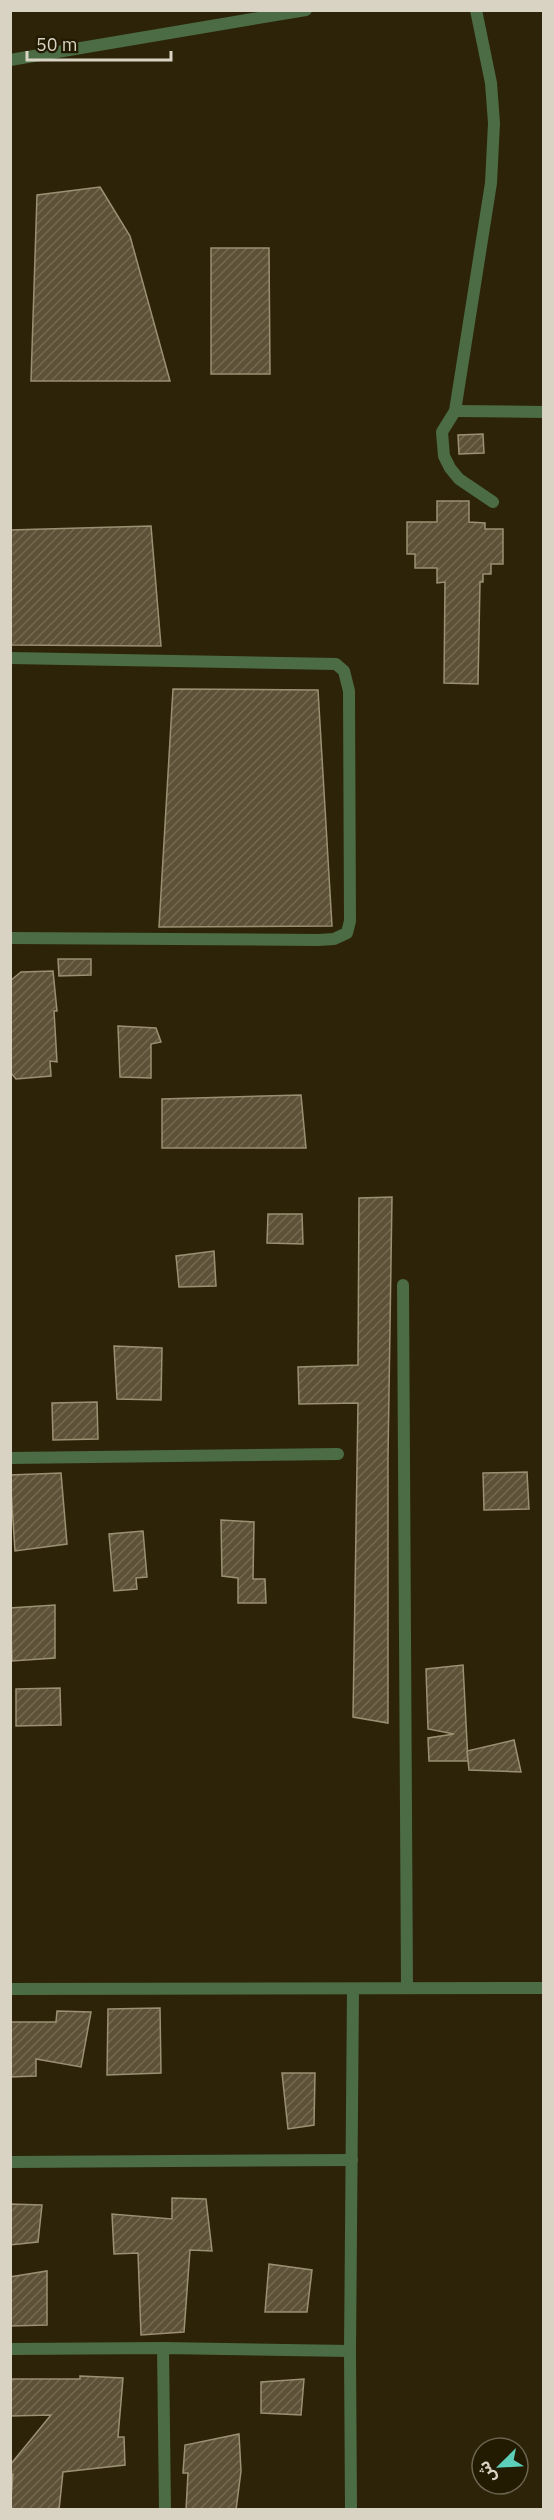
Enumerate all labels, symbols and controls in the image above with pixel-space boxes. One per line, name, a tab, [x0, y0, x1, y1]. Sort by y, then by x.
scale bar	[27, 24, 171, 62]
text: 50 m	[36, 33, 78, 56]
north arrow	[470, 2436, 530, 2496]
text: ش	[473, 2458, 500, 2486]

